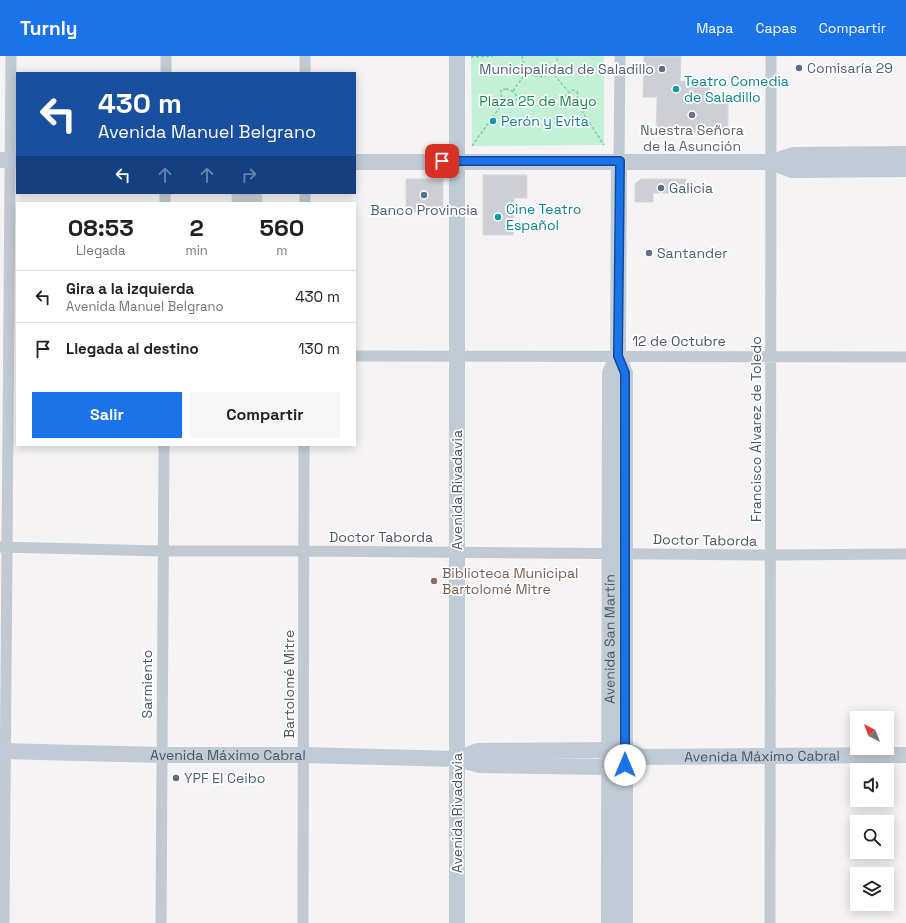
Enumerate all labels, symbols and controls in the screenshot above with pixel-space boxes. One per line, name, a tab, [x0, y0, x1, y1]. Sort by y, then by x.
text: Turnly	[20, 16, 78, 41]
text: Mapa	[696, 19, 733, 37]
text: Capas	[755, 19, 797, 37]
text: Compartir	[819, 19, 886, 37]
place label: Comisaría 29	[807, 59, 893, 77]
place label: Municipalidad de Saladillo	[479, 60, 654, 78]
marker: Comisaría 29	[794, 63, 804, 73]
marker: Municipalidad de Saladillo	[657, 64, 667, 74]
place label: Teatro Comedia de Saladillo	[684, 72, 789, 106]
marker: Teatro Comedia de Saladillo	[671, 84, 681, 94]
text: 430 m	[98, 85, 182, 121]
icon: left	[32, 88, 84, 140]
park label: Plaza 25 de Mayo	[479, 92, 597, 110]
marker: Nuestra Señora de la Asunción	[687, 110, 697, 120]
place label: Perón y Evita	[501, 112, 589, 130]
marker: Perón y Evita	[488, 116, 498, 126]
text: Avenida Manuel Belgrano	[98, 120, 316, 143]
place label: Nuestra Señora de la Asunción	[640, 121, 744, 155]
pin	[425, 144, 459, 178]
icon: arrive	[431, 150, 453, 172]
icon: left	[112, 164, 134, 186]
icon: ahead	[154, 164, 176, 186]
icon: ahead	[196, 164, 218, 186]
icon: right	[238, 164, 260, 186]
place label: Galicia	[669, 179, 713, 197]
marker: Galicia	[656, 183, 666, 193]
marker: Banco Provincia	[419, 190, 429, 200]
place label: Cine Teatro Español	[506, 200, 581, 234]
place label: Banco Provincia	[370, 201, 478, 219]
text: 08:53	[68, 212, 134, 243]
text: 2	[190, 212, 204, 243]
text: 560	[260, 212, 304, 243]
marker: Cine Teatro Español	[493, 212, 503, 222]
text: Llegada	[76, 242, 125, 259]
text: min	[185, 242, 208, 259]
text: m	[276, 242, 288, 259]
place label: Santander	[657, 244, 728, 262]
marker: Santander	[644, 248, 654, 258]
text: Gira a la izquierda	[66, 279, 194, 298]
icon: left	[32, 286, 54, 308]
text: 430 m	[295, 287, 340, 306]
text: Avenida Manuel Belgrano	[66, 298, 223, 315]
street label: 12 de Octubre	[632, 332, 726, 350]
street label: Francisco Álvarez de Toledo	[747, 336, 765, 522]
icon: arrive	[32, 338, 54, 360]
text: Llegada al destino	[66, 339, 199, 358]
text: 130 m	[298, 339, 340, 358]
button: Salir	[32, 392, 182, 438]
button: Compartir	[190, 392, 340, 438]
street label: Avenida Rivadavia	[448, 430, 466, 550]
street label: Doctor Taborda	[329, 528, 433, 546]
street label: Doctor Taborda	[653, 530, 757, 550]
place label: Biblioteca Municipal Bartolomé Mitre	[442, 564, 578, 598]
street label: Avenida San Martín	[600, 574, 619, 704]
marker: Biblioteca Municipal Bartolomé Mitre	[429, 576, 439, 586]
street label: Bartolomé Mitre	[280, 630, 298, 738]
street label: Sarmiento	[138, 650, 156, 718]
north arrow	[850, 711, 894, 755]
map controls	[850, 711, 894, 911]
position arrow	[604, 744, 646, 786]
street label: Avenida Máximo Cabral	[150, 746, 306, 764]
street label: Avenida Máximo Cabral	[684, 747, 840, 766]
street label: Avenida Rivadavia	[448, 753, 466, 873]
button: sound	[850, 763, 894, 807]
place label: YPF El Ceibo	[184, 769, 265, 787]
marker: YPF El Ceibo	[171, 773, 181, 783]
button: search	[850, 815, 894, 859]
button: layers	[850, 867, 894, 911]

